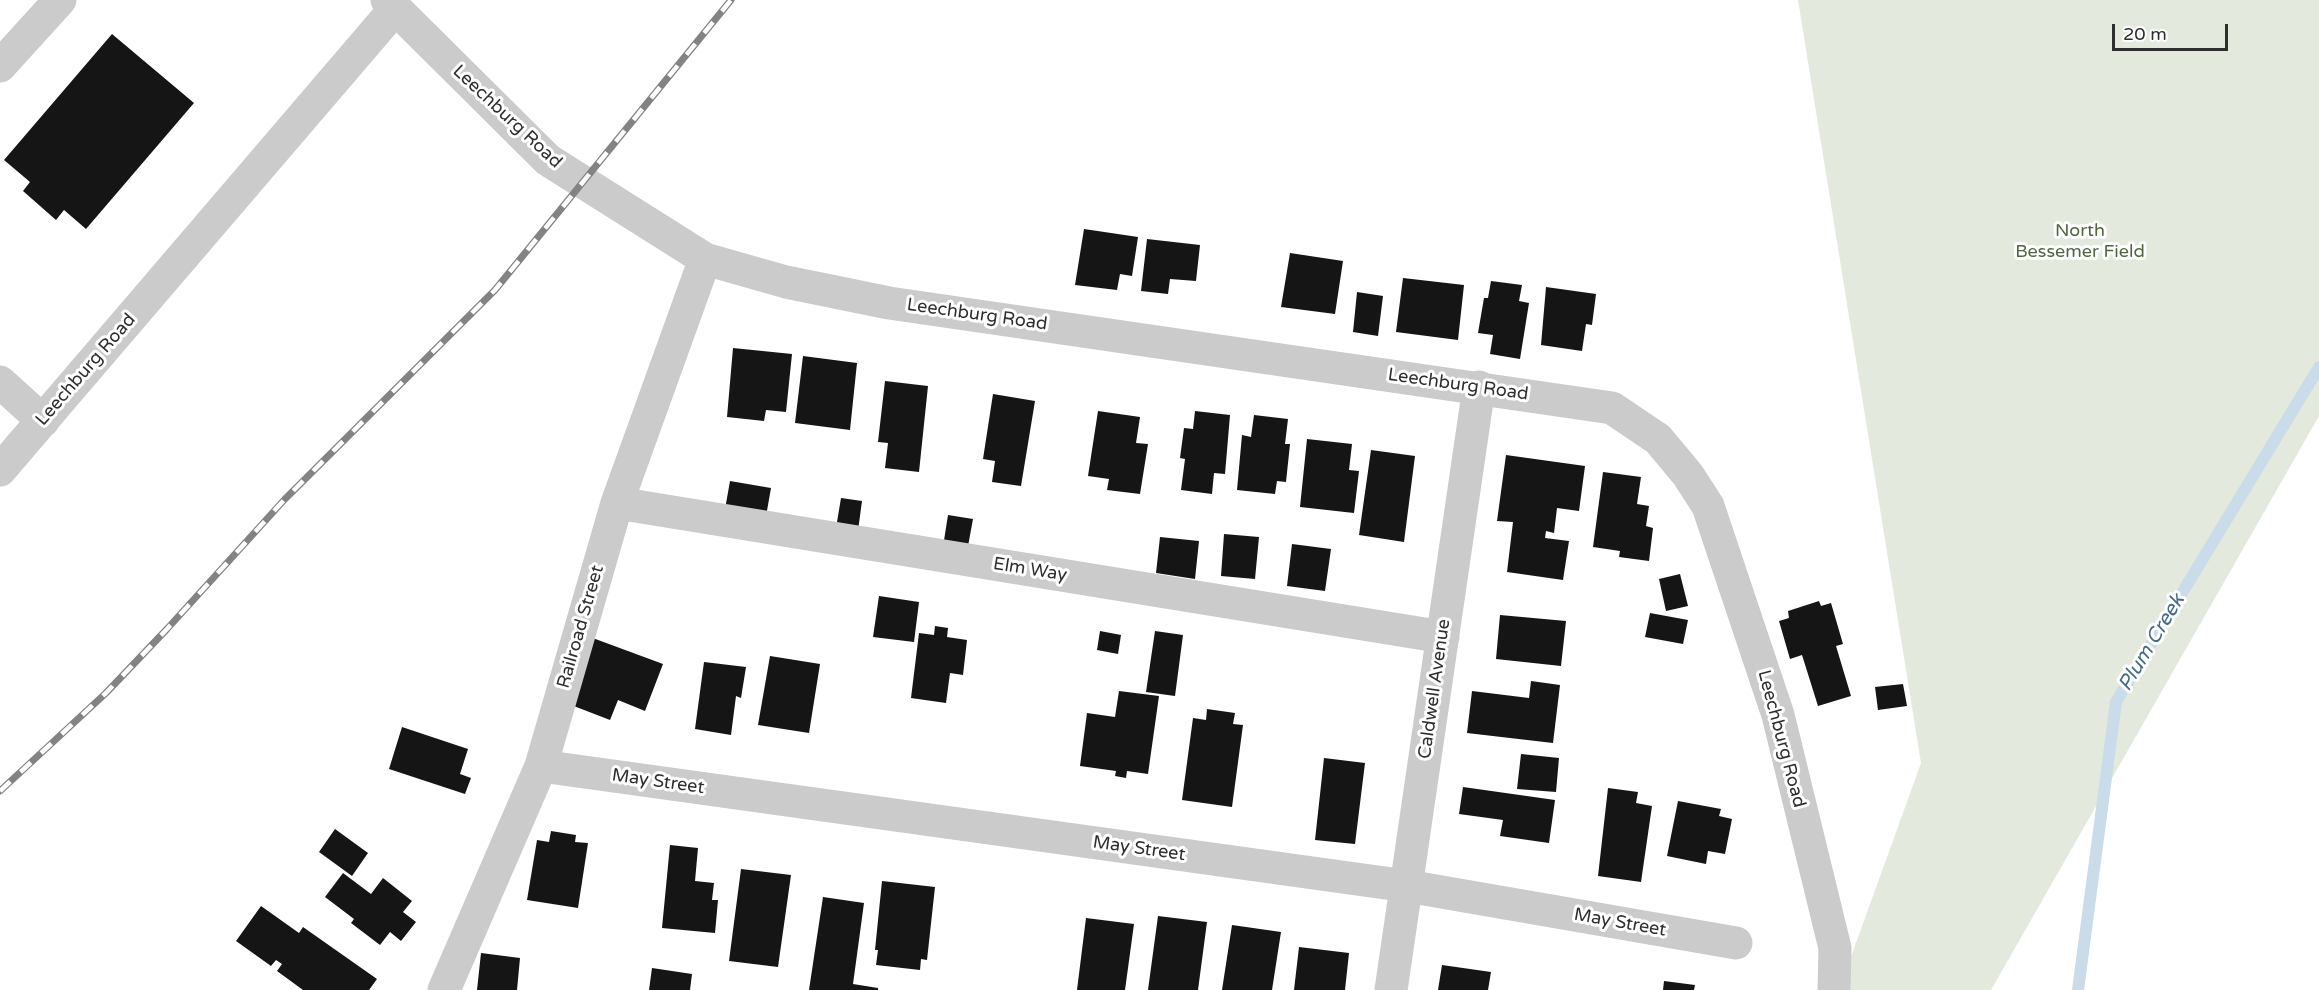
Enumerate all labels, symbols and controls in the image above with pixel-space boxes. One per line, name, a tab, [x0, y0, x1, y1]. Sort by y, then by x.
scale bar	[2115, 12, 2230, 50]
text: 20 m	[2123, 23, 2167, 45]
street label: Leechburg Road	[448, 61, 566, 173]
park label: North Bessemer Field	[2015, 220, 2145, 262]
street label: Leechburg Road	[905, 294, 1049, 336]
street label: Leechburg Road	[31, 310, 141, 430]
street label: Leechburg Road	[1386, 364, 1530, 406]
street label: Elm Way	[992, 554, 1068, 586]
street label: Railroad Street	[553, 563, 609, 691]
water label: Plum Creek	[2114, 590, 2190, 696]
street label: Caldwell Avenue	[1415, 618, 1455, 760]
street label: Leechburg Road	[1752, 668, 1810, 810]
street label: May Street	[610, 765, 706, 799]
street label: May Street	[1091, 832, 1187, 866]
street label: May Street	[1572, 904, 1668, 942]

